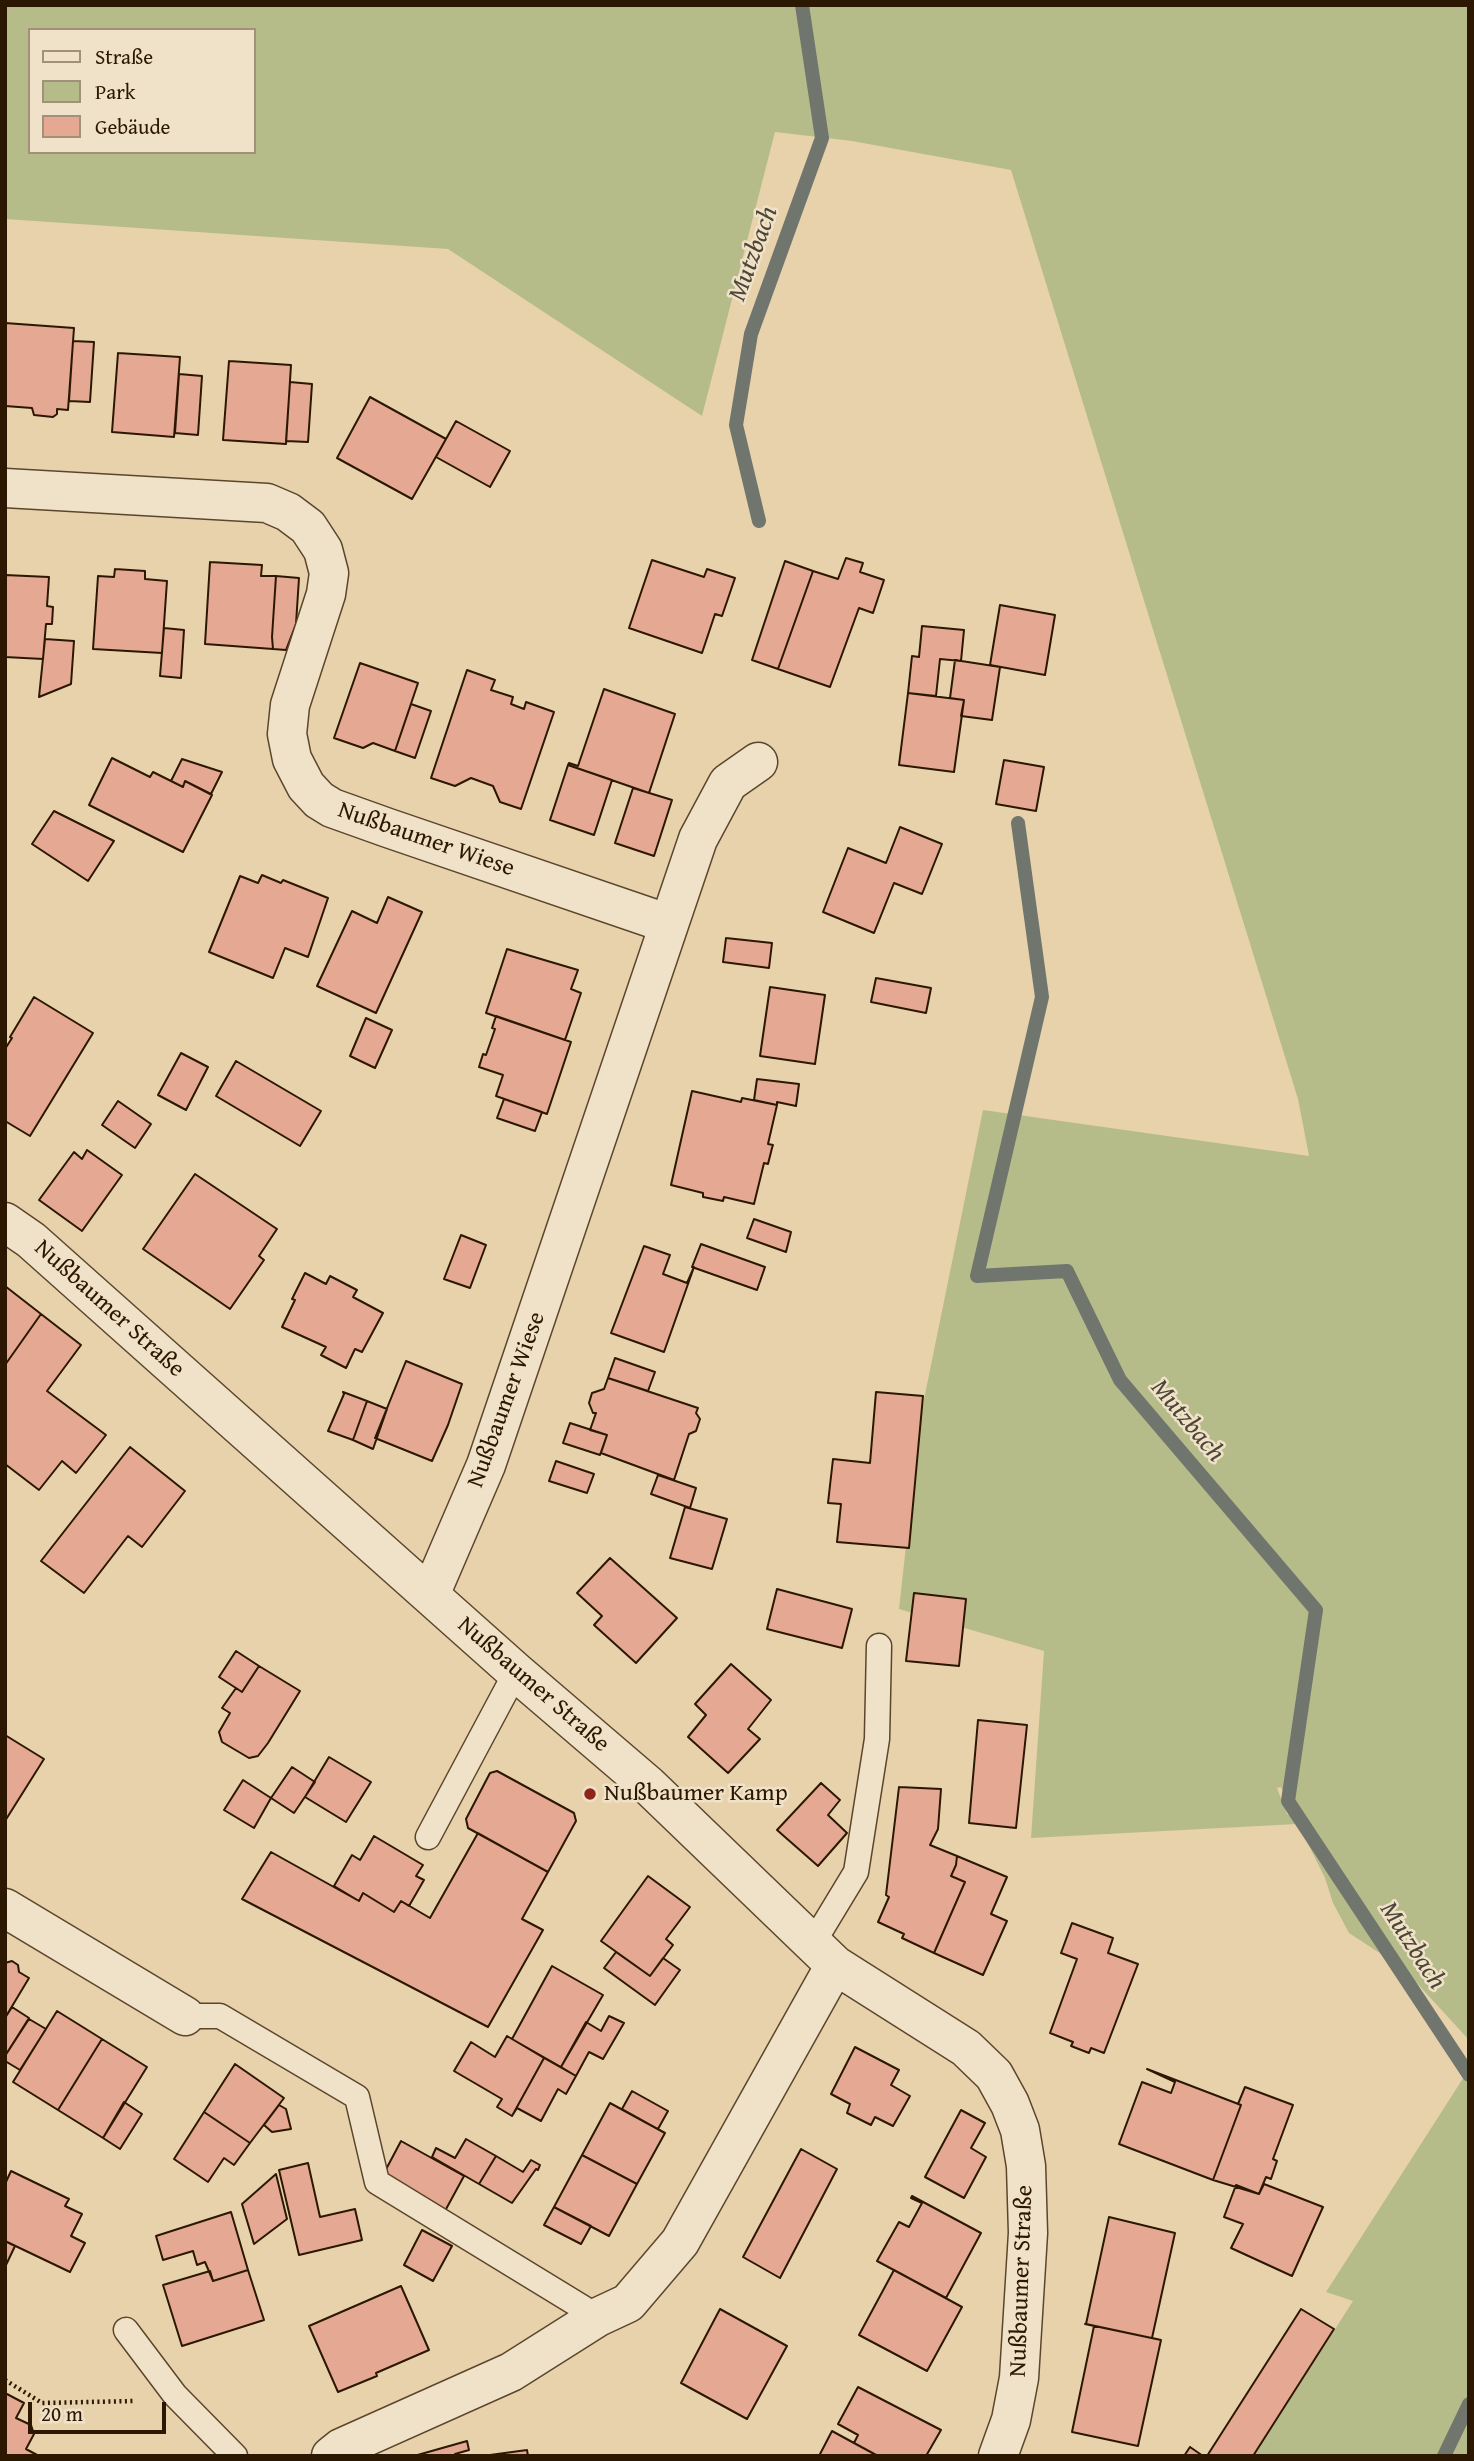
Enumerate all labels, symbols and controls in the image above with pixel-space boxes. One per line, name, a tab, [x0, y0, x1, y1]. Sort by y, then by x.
legend	[28, 28, 256, 154]
text: Straße	[95, 41, 153, 72]
text: Park	[95, 76, 136, 107]
text: Gebäude	[95, 111, 170, 142]
water label: Mutzbach	[722, 202, 786, 306]
street label: Nußbaumer Wiese	[334, 796, 518, 884]
street label: Nußbaumer Straße	[28, 1234, 190, 1384]
street label: Nußbaumer Wiese	[462, 1308, 552, 1492]
water label: Mutzbach	[1143, 1373, 1231, 1469]
street label: Nußbaumer Straße	[451, 1611, 615, 1759]
place label: Nußbaumer Kamp	[604, 1780, 788, 1808]
marker: Nußbaumer Kamp	[582, 1786, 598, 1802]
water label: Mutzbach	[1372, 1896, 1452, 1996]
street label: Nußbaumer Straße	[1004, 2185, 1040, 2377]
scale bar	[32, 2388, 170, 2432]
text: 20 m	[41, 2398, 83, 2429]

